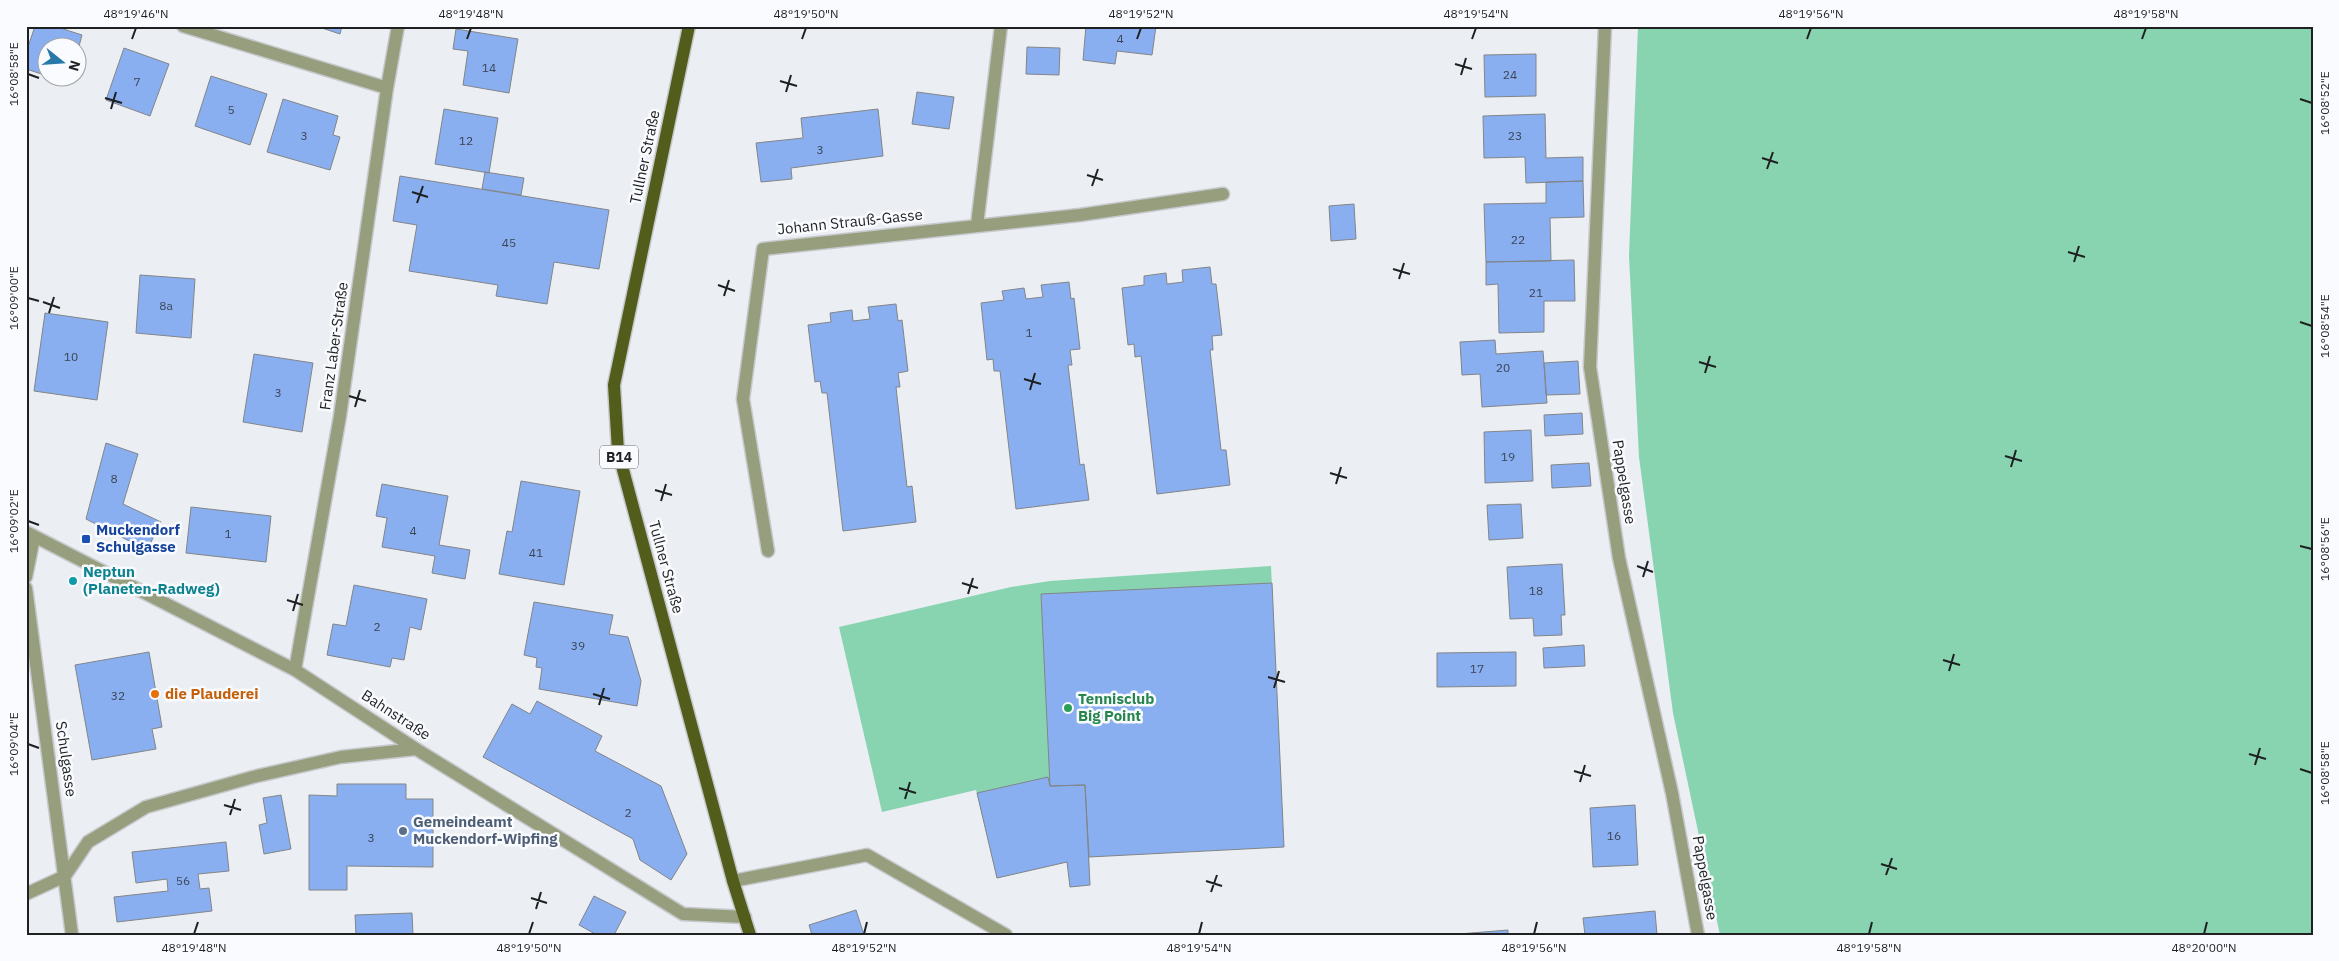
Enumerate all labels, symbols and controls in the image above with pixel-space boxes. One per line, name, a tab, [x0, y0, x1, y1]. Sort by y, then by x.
text: 48°19'46"N	[103, 6, 169, 21]
text: 48°19'48"N	[438, 6, 504, 21]
text: 48°19'50"N	[773, 6, 839, 21]
text: 48°19'52"N	[1108, 6, 1174, 21]
text: 48°19'54"N	[1443, 6, 1509, 21]
text: 48°19'56"N	[1778, 6, 1844, 21]
text: 48°19'58"N	[2113, 6, 2179, 21]
house number: 4	[1116, 31, 1124, 46]
north arrow	[38, 38, 88, 88]
text: 16°08'58"E	[6, 42, 21, 106]
text: N	[64, 58, 85, 73]
house number: 14	[482, 60, 496, 75]
house number: 24	[1503, 67, 1517, 82]
text: 16°08'52"E	[2317, 71, 2332, 135]
house number: 7	[133, 74, 141, 89]
house number: 5	[227, 102, 235, 117]
street label: Tullner Straße	[625, 108, 664, 206]
house number: 3	[300, 128, 308, 143]
house number: 23	[1508, 128, 1522, 143]
house number: 12	[459, 133, 473, 148]
house number: 3	[816, 142, 824, 157]
street label: Johann Strauß-Gasse	[776, 204, 924, 239]
house number: 22	[1511, 232, 1525, 247]
house number: 45	[502, 235, 516, 250]
text: 16°09'00"E	[6, 266, 21, 330]
street label: Franz Laber-Straße	[315, 281, 352, 411]
house number: 21	[1529, 285, 1543, 300]
text: 16°08'54"E	[2317, 294, 2332, 358]
house number: 8a	[159, 298, 173, 313]
house number: 1	[1025, 325, 1033, 340]
house number: 10	[64, 349, 78, 364]
house number: 20	[1496, 360, 1510, 375]
house number: 3	[274, 385, 282, 400]
street label: Pappelgasse	[1608, 438, 1641, 526]
road number: B14	[600, 446, 638, 468]
house number: 19	[1501, 449, 1515, 464]
house number: 8	[110, 471, 118, 486]
text: 16°09'02"E	[6, 489, 21, 553]
text: 16°08'56"E	[2317, 517, 2332, 581]
street label: Tullner Straße	[645, 518, 688, 615]
place label: Muckendorf Schulgasse	[96, 520, 180, 556]
house number: 4	[409, 523, 417, 538]
house number: 1	[224, 526, 232, 541]
marker: Muckendorf Schulgasse	[80, 533, 92, 545]
house number: 41	[529, 545, 543, 560]
place label: Neptun (Planeten-Radweg)	[83, 562, 220, 598]
marker: Neptun (Planeten-Radweg)	[67, 575, 79, 587]
house number: 18	[1529, 583, 1543, 598]
house number: 2	[373, 619, 381, 634]
house number: 39	[571, 638, 585, 653]
house number: 17	[1470, 661, 1484, 676]
place label: die Plauderei	[165, 684, 259, 703]
street label: Bahnstraße	[358, 685, 434, 744]
house number: 32	[111, 688, 125, 703]
marker: die Plauderei	[149, 688, 161, 700]
place label: Tennisclub Big Point	[1078, 689, 1154, 725]
marker: Tennisclub Big Point	[1062, 702, 1074, 714]
text: 16°09'04"E	[6, 712, 21, 776]
street label: Schulgasse	[52, 720, 81, 798]
text: 16°08'58"E	[2317, 741, 2332, 805]
house number: 2	[624, 805, 632, 820]
place label: Gemeindeamt Muckendorf-Wipfing	[413, 812, 558, 848]
marker: Gemeindeamt Muckendorf-Wipfing	[397, 825, 409, 837]
house number: 16	[1607, 828, 1621, 843]
house number: 3	[367, 830, 375, 845]
street label: Pappelgasse	[1689, 834, 1722, 922]
house number: 56	[176, 873, 190, 888]
text: 48°19'48"N	[161, 940, 227, 955]
text: 48°19'50"N	[496, 940, 562, 955]
text: 48°19'52"N	[831, 940, 897, 955]
text: 48°19'54"N	[1166, 940, 1232, 955]
text: 48°19'56"N	[1501, 940, 1567, 955]
text: 48°19'58"N	[1836, 940, 1902, 955]
text: 48°20'00"N	[2171, 940, 2237, 955]

